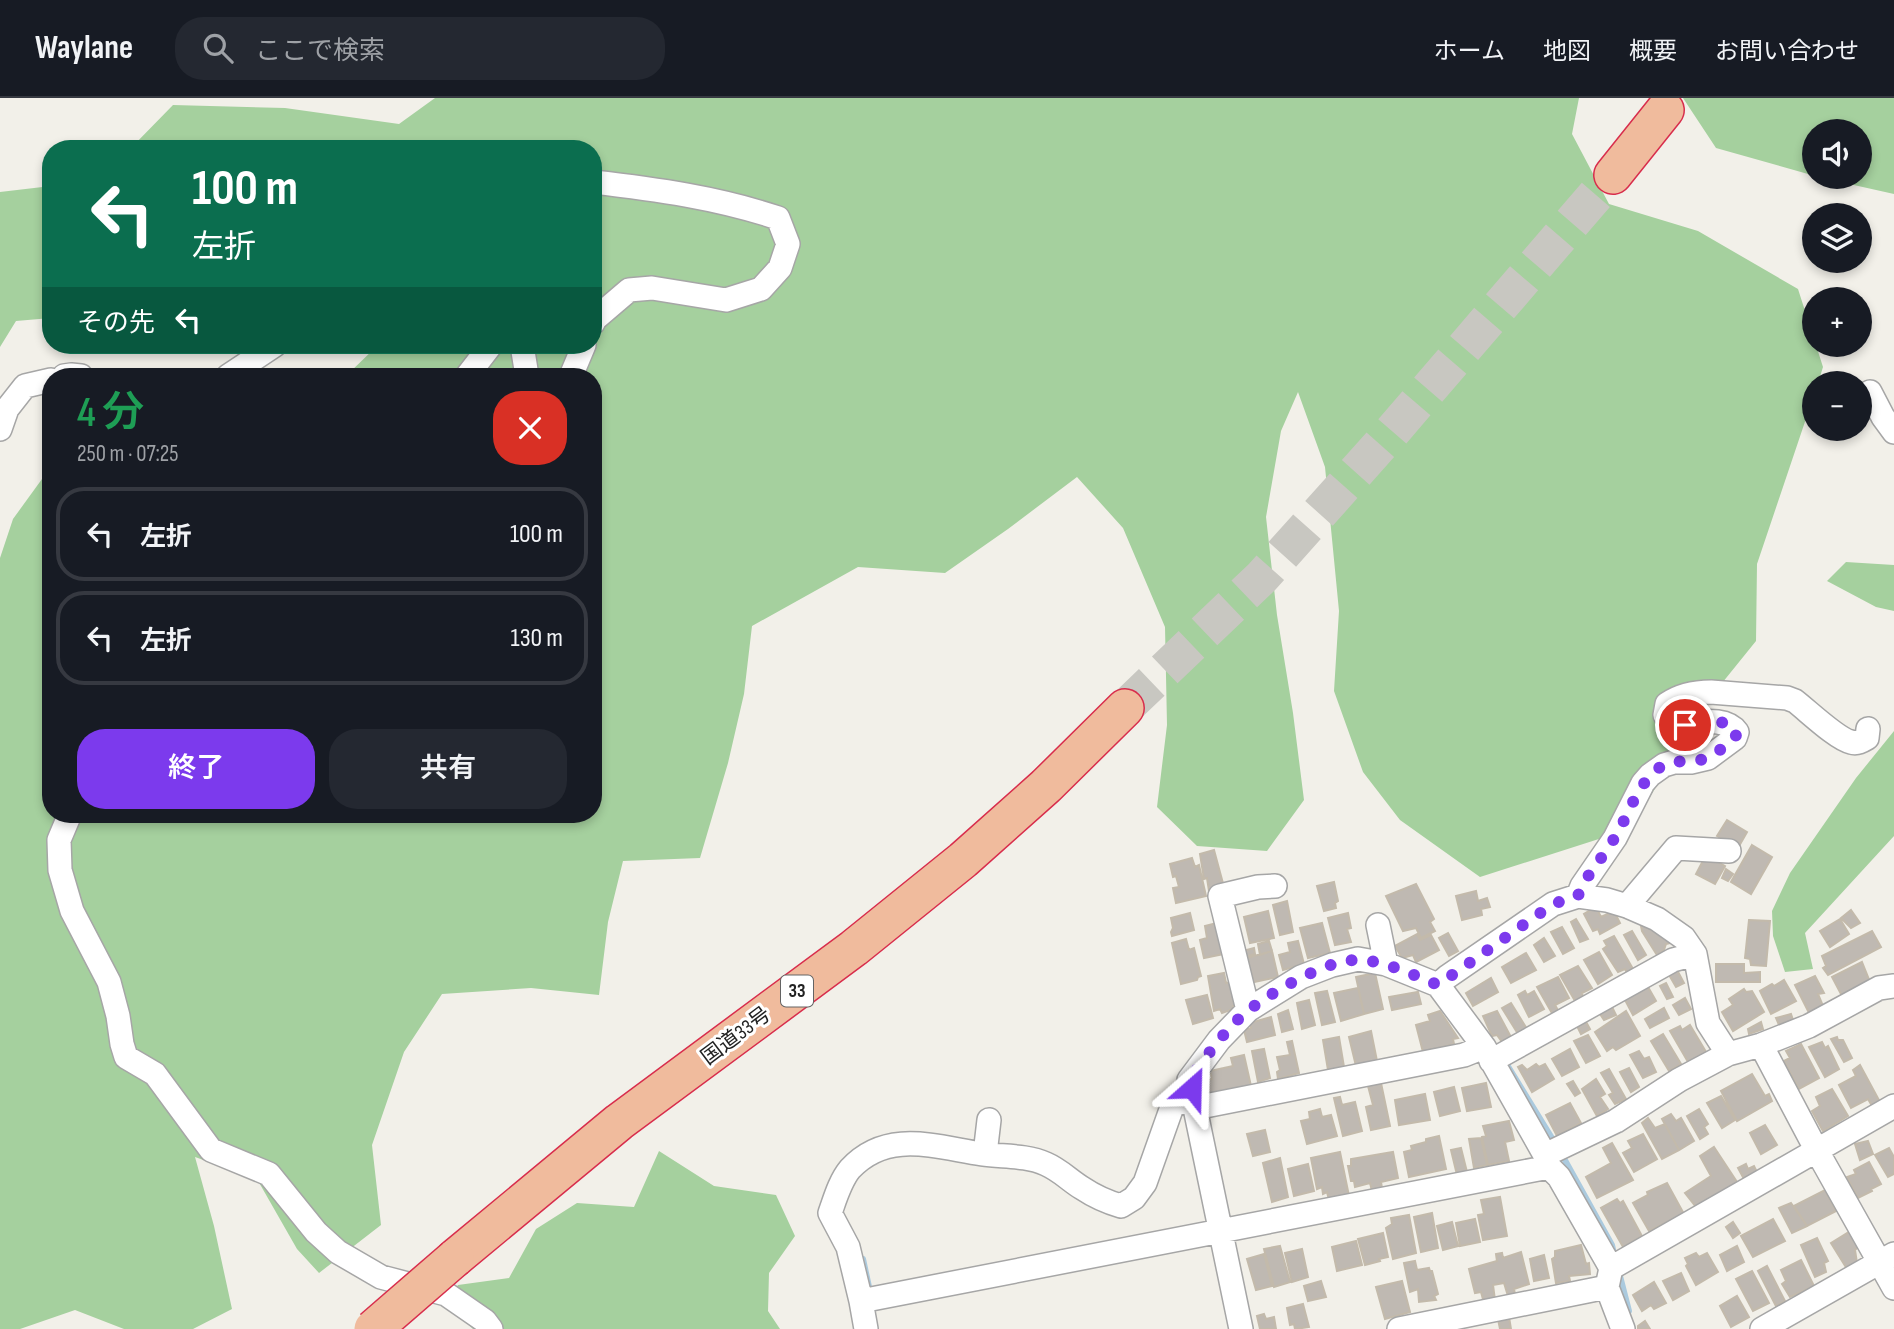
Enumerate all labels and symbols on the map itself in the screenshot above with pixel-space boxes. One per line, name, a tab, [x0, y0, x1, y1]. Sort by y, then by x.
pin	[1655, 695, 1715, 755]
road number: 33	[781, 976, 813, 1006]
street label: 国道33号	[696, 1002, 776, 1070]
position arrow	[1155, 1051, 1229, 1125]

